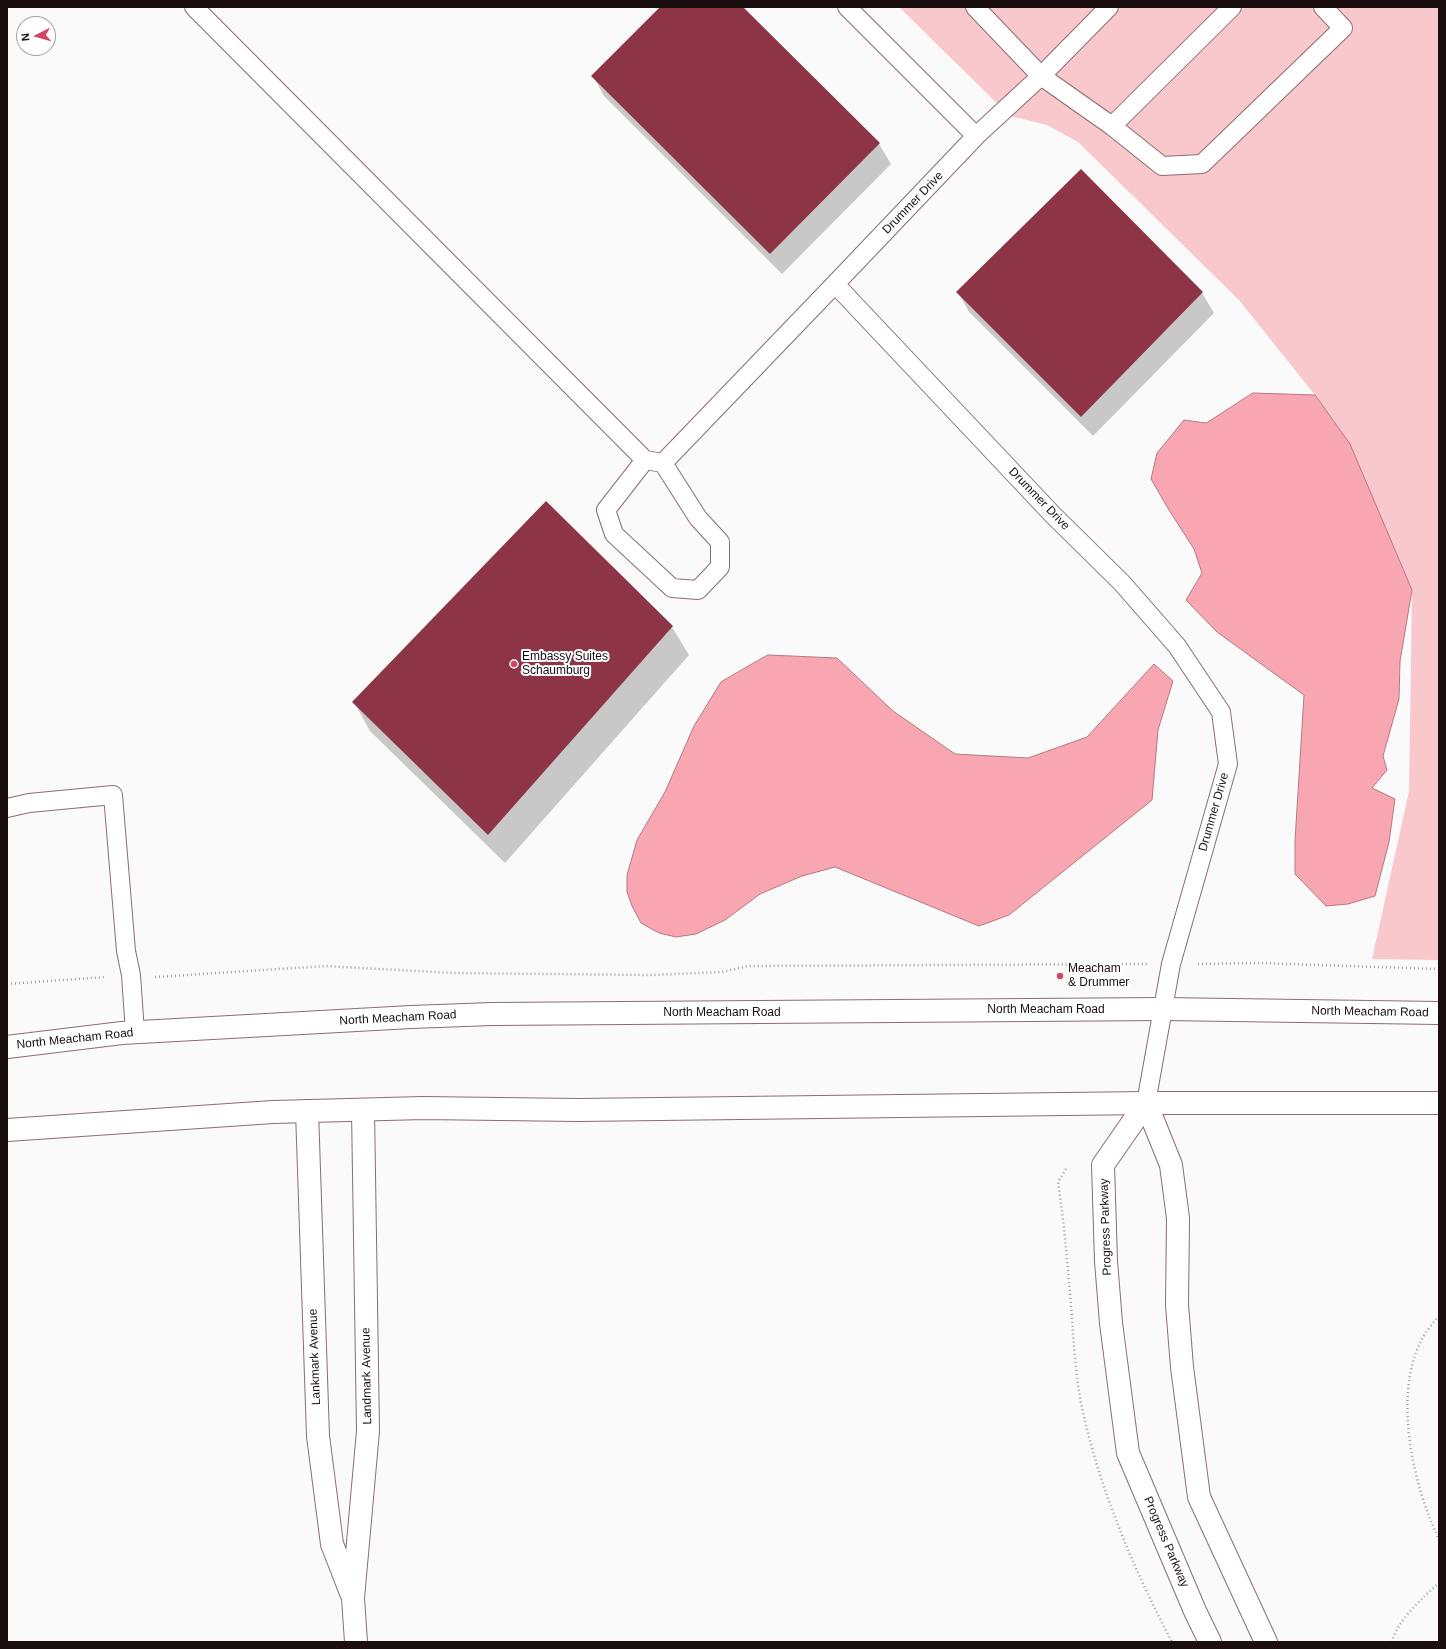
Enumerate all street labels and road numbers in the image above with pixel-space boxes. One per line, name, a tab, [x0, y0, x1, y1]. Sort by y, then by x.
street label: Drummer Drive	[880, 169, 946, 237]
street label: Drummer Drive	[1006, 465, 1072, 533]
street label: Drummer Drive	[1196, 771, 1232, 853]
street label: North Meacham Road	[987, 1003, 1105, 1017]
street label: North Meacham Road	[1311, 1004, 1429, 1020]
street label: North Meacham Road	[663, 1006, 781, 1020]
street label: North Meacham Road	[339, 1008, 457, 1028]
street label: North Meacham Road	[16, 1026, 134, 1052]
street label: Progress Parkway	[1097, 1178, 1115, 1276]
street label: Lankmark Avenue	[306, 1309, 324, 1405]
street label: Landmark Avenue	[359, 1327, 375, 1425]
street label: Progress Parkway	[1140, 1494, 1192, 1590]

